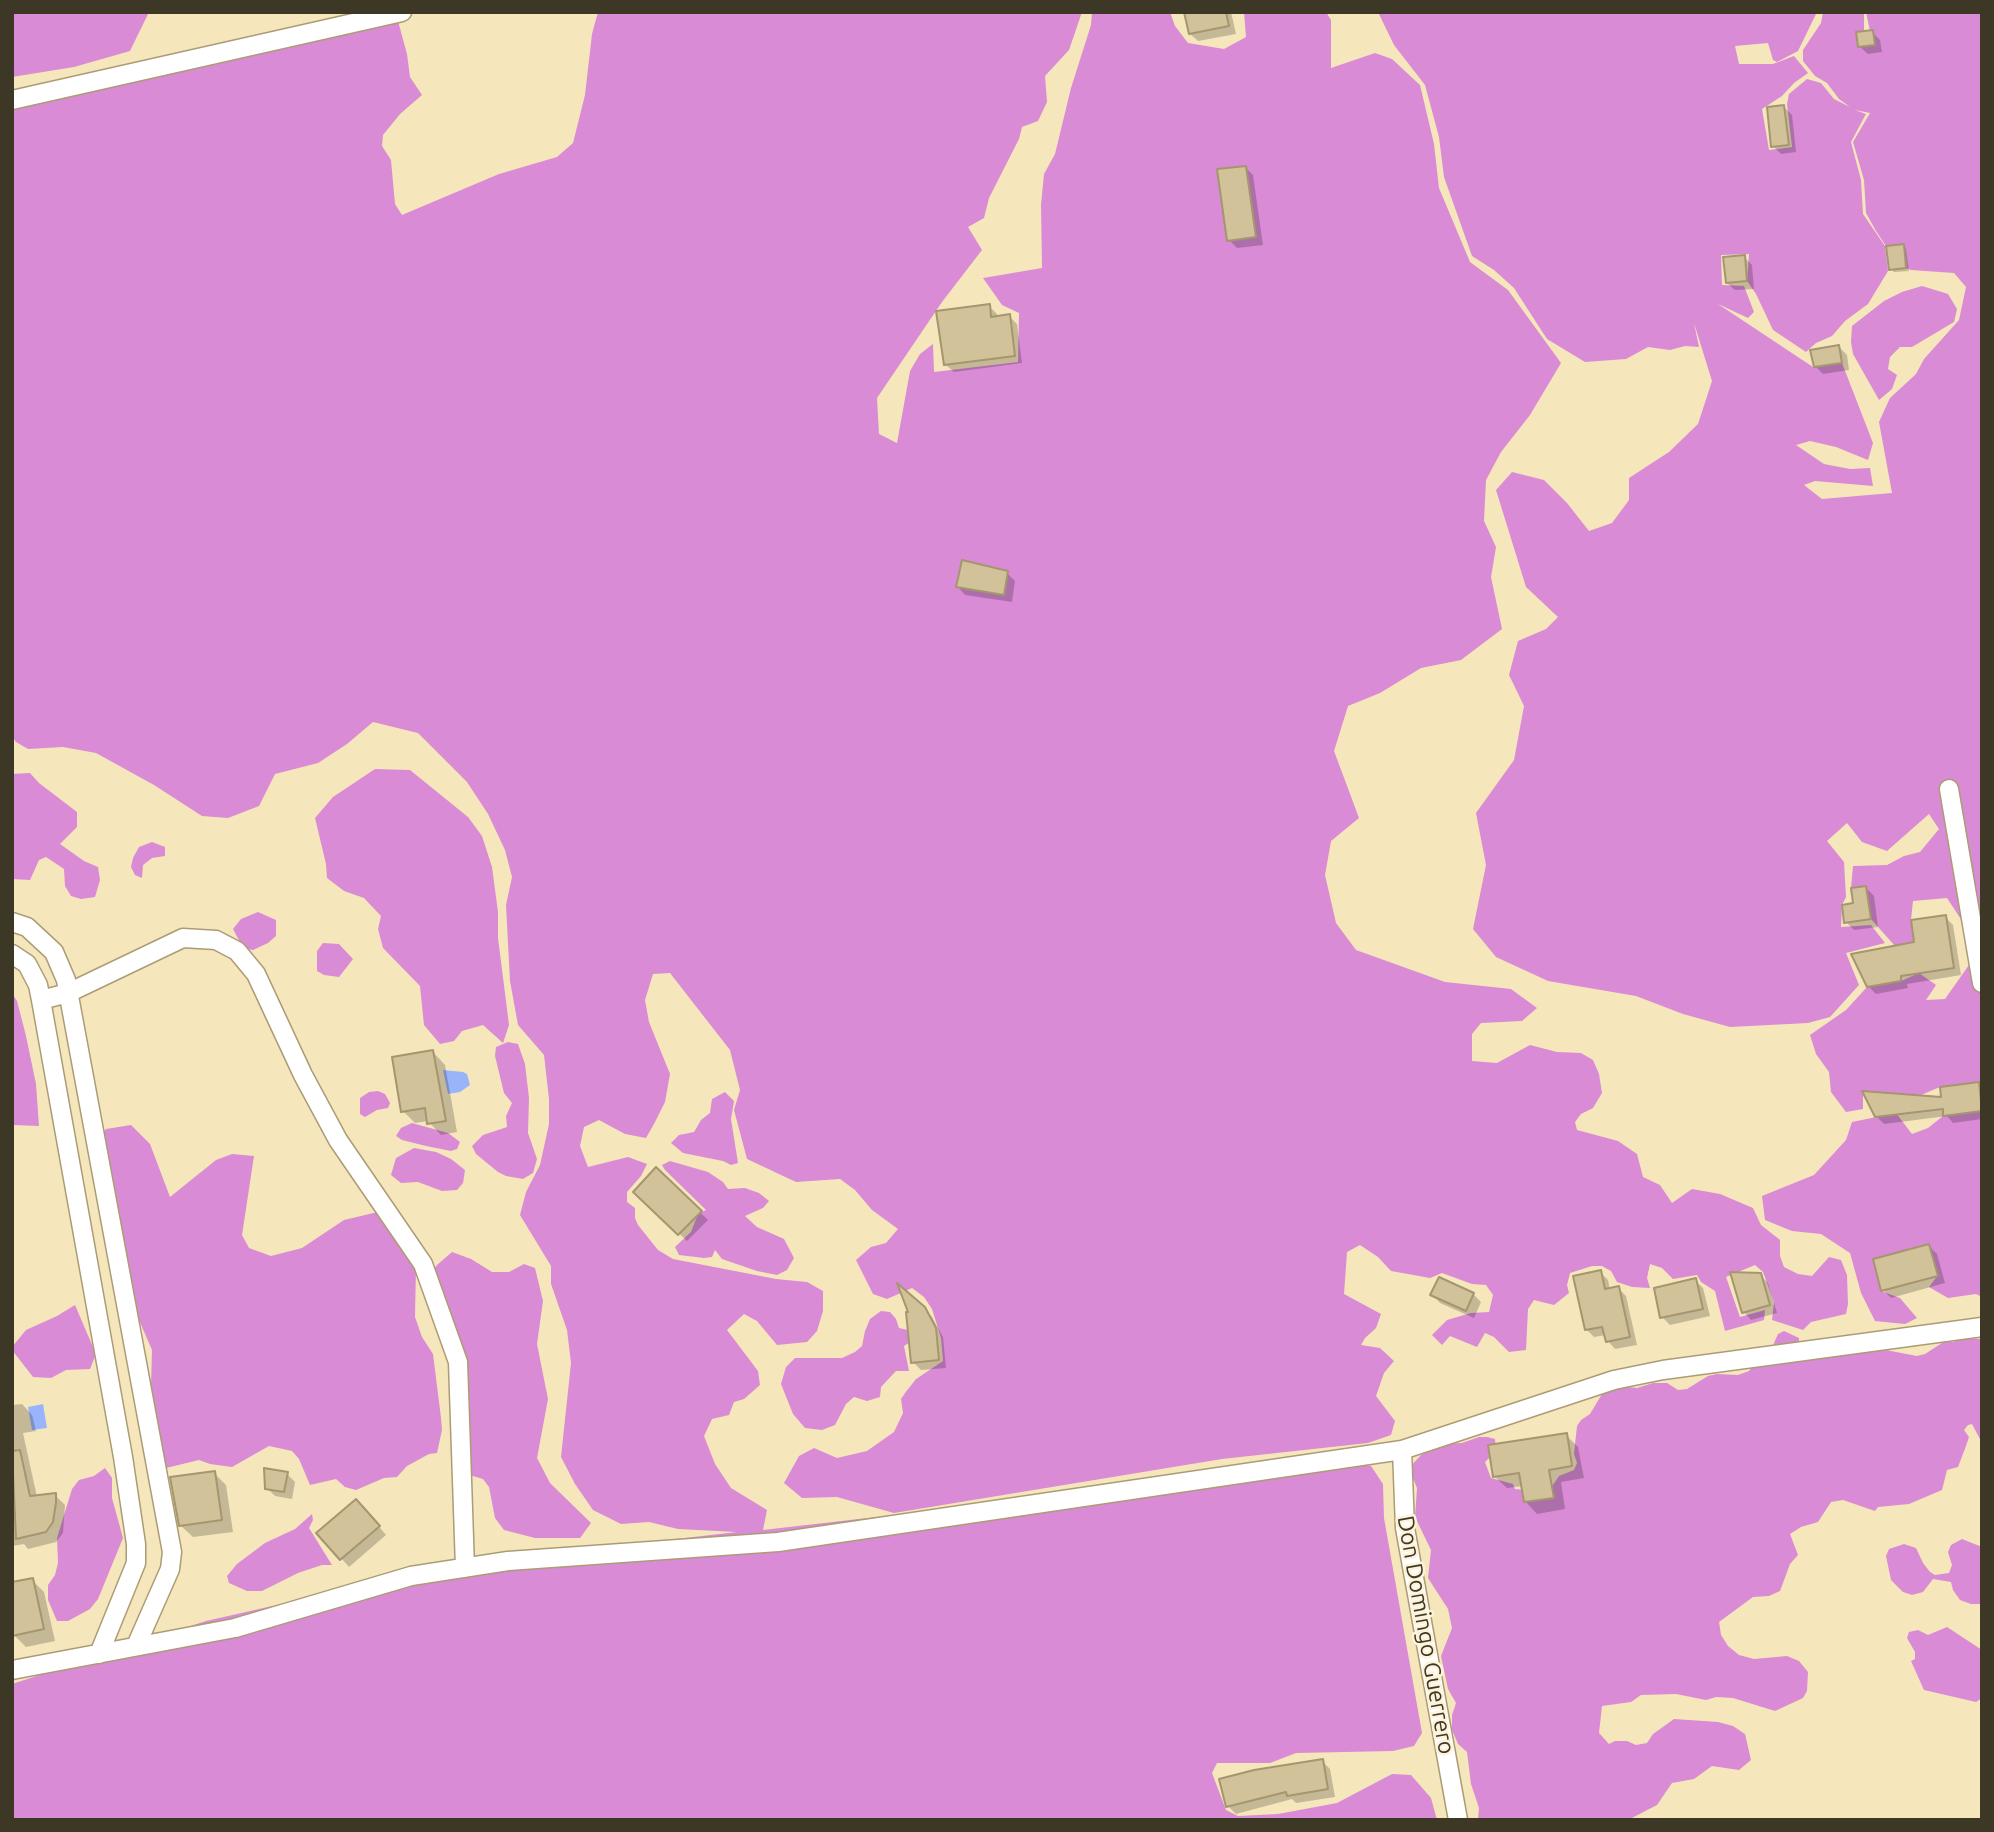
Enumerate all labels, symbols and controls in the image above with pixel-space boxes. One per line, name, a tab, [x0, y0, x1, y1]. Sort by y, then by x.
street label: Don Domingo Guerrero	[1391, 1514, 1461, 1756]

